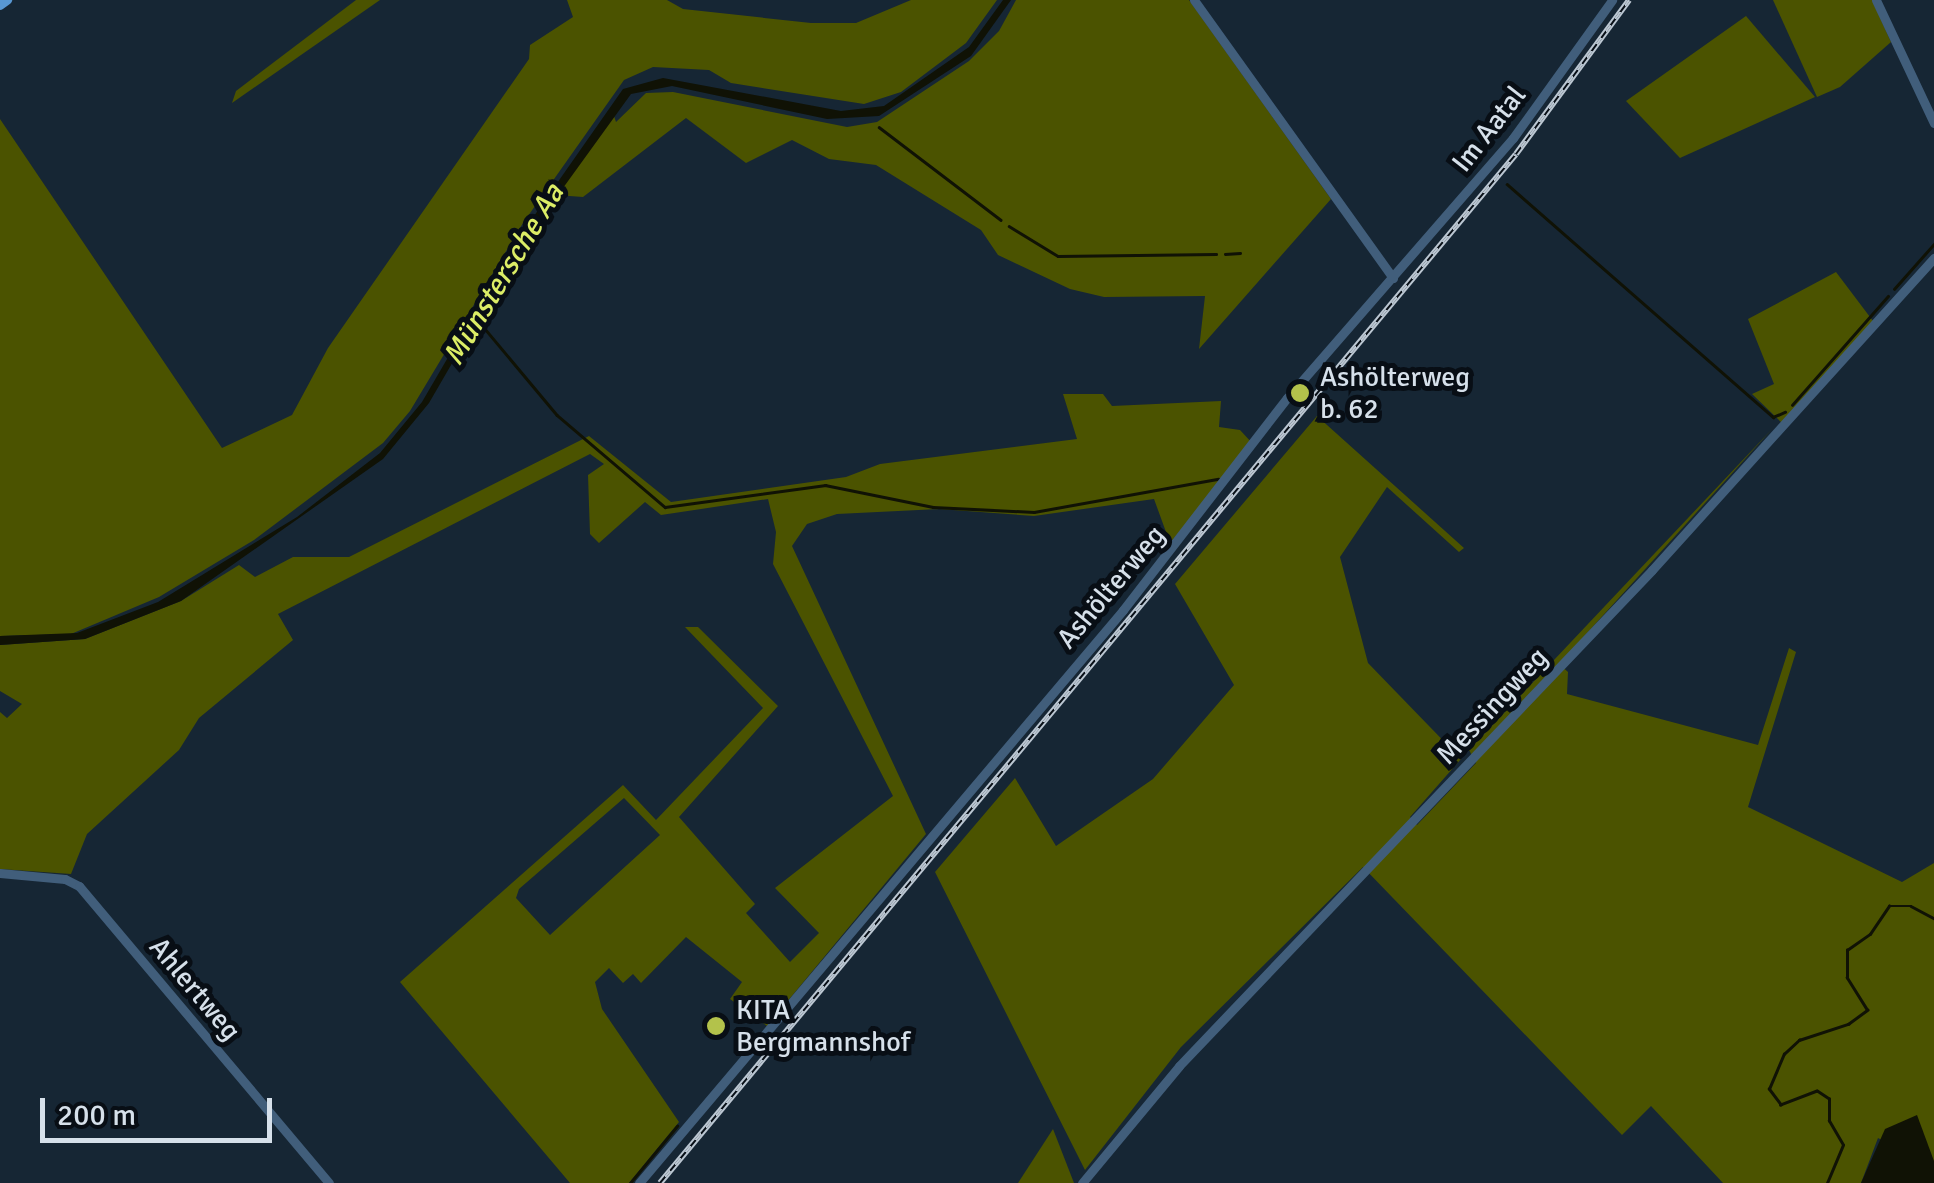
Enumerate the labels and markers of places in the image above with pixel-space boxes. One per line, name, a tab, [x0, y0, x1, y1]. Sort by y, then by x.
place label: Ashölterweg b. 62	[1320, 360, 1470, 426]
marker: Ashölterweg b. 62	[1289, 382, 1311, 404]
place label: KITA Bergmannshof	[736, 993, 910, 1059]
marker: KITA Bergmannshof	[705, 1015, 727, 1037]

